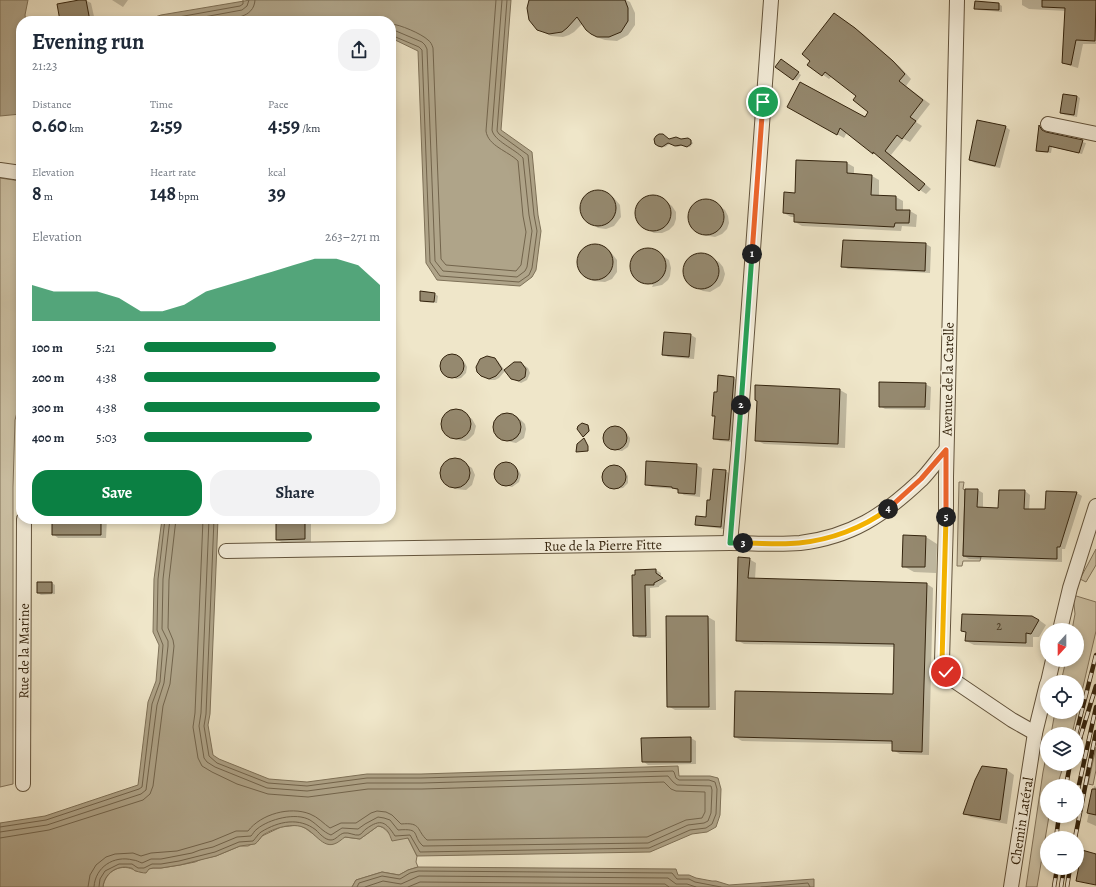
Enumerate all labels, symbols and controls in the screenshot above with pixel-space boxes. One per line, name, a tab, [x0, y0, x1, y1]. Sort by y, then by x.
text: Evening run	[32, 27, 144, 57]
button: share	[338, 29, 380, 71]
text: 21:23	[32, 57, 57, 74]
pin	[746, 85, 780, 119]
icon: arrive	[752, 91, 774, 113]
text: Distance	[32, 97, 71, 112]
text: Time	[150, 97, 173, 112]
text: Pace	[268, 97, 288, 112]
text: 0.60	[32, 112, 67, 139]
text: 2:59	[150, 112, 182, 139]
text: 4:59	[268, 112, 300, 139]
text: km	[67, 121, 84, 136]
text: /km	[300, 121, 320, 136]
text: Elevation	[32, 165, 74, 180]
text: Heart rate	[150, 165, 196, 180]
text: kcal	[268, 165, 286, 180]
text: 8	[32, 180, 42, 207]
text: 148	[150, 180, 176, 207]
text: 39	[268, 180, 286, 207]
text: m	[42, 189, 53, 204]
text: bpm	[176, 189, 199, 204]
text: Elevation	[32, 228, 82, 245]
text: 263–271 m	[325, 228, 380, 245]
pin: 1	[742, 244, 762, 264]
text: 1	[750, 246, 754, 261]
street label: Avenue de la Carelle	[937, 322, 958, 437]
text: 100 m	[32, 339, 63, 356]
text: 5:21	[96, 339, 115, 356]
text: 200 m	[32, 369, 65, 386]
text: 4:38	[96, 369, 117, 386]
pin: 2	[731, 395, 751, 415]
text: 2	[738, 397, 744, 412]
text: 300 m	[32, 399, 64, 416]
text: 4:38	[96, 399, 117, 416]
text: 400 m	[32, 429, 64, 446]
text: 5:03	[96, 429, 117, 446]
button: Save	[32, 470, 202, 516]
button: Share	[210, 470, 380, 516]
pin: 4	[878, 499, 898, 519]
text: 4	[885, 501, 891, 516]
pin: 5	[936, 507, 956, 527]
text: 5	[944, 509, 948, 524]
pin: 3	[733, 533, 753, 553]
street label: Rue de la Pierre Fitte	[544, 535, 662, 555]
text: 3	[741, 535, 745, 550]
street label: Rue de la Marine	[14, 603, 33, 699]
house number: 2	[996, 618, 1002, 634]
north arrow	[1040, 623, 1084, 667]
map controls	[1040, 623, 1084, 875]
pin	[929, 655, 963, 689]
icon: check	[935, 661, 957, 683]
button: locate	[1040, 675, 1084, 719]
button: layers	[1040, 727, 1084, 771]
street label: Chemin Latéral	[1005, 775, 1038, 866]
button: +	[1040, 779, 1084, 823]
button: −	[1040, 831, 1084, 875]

